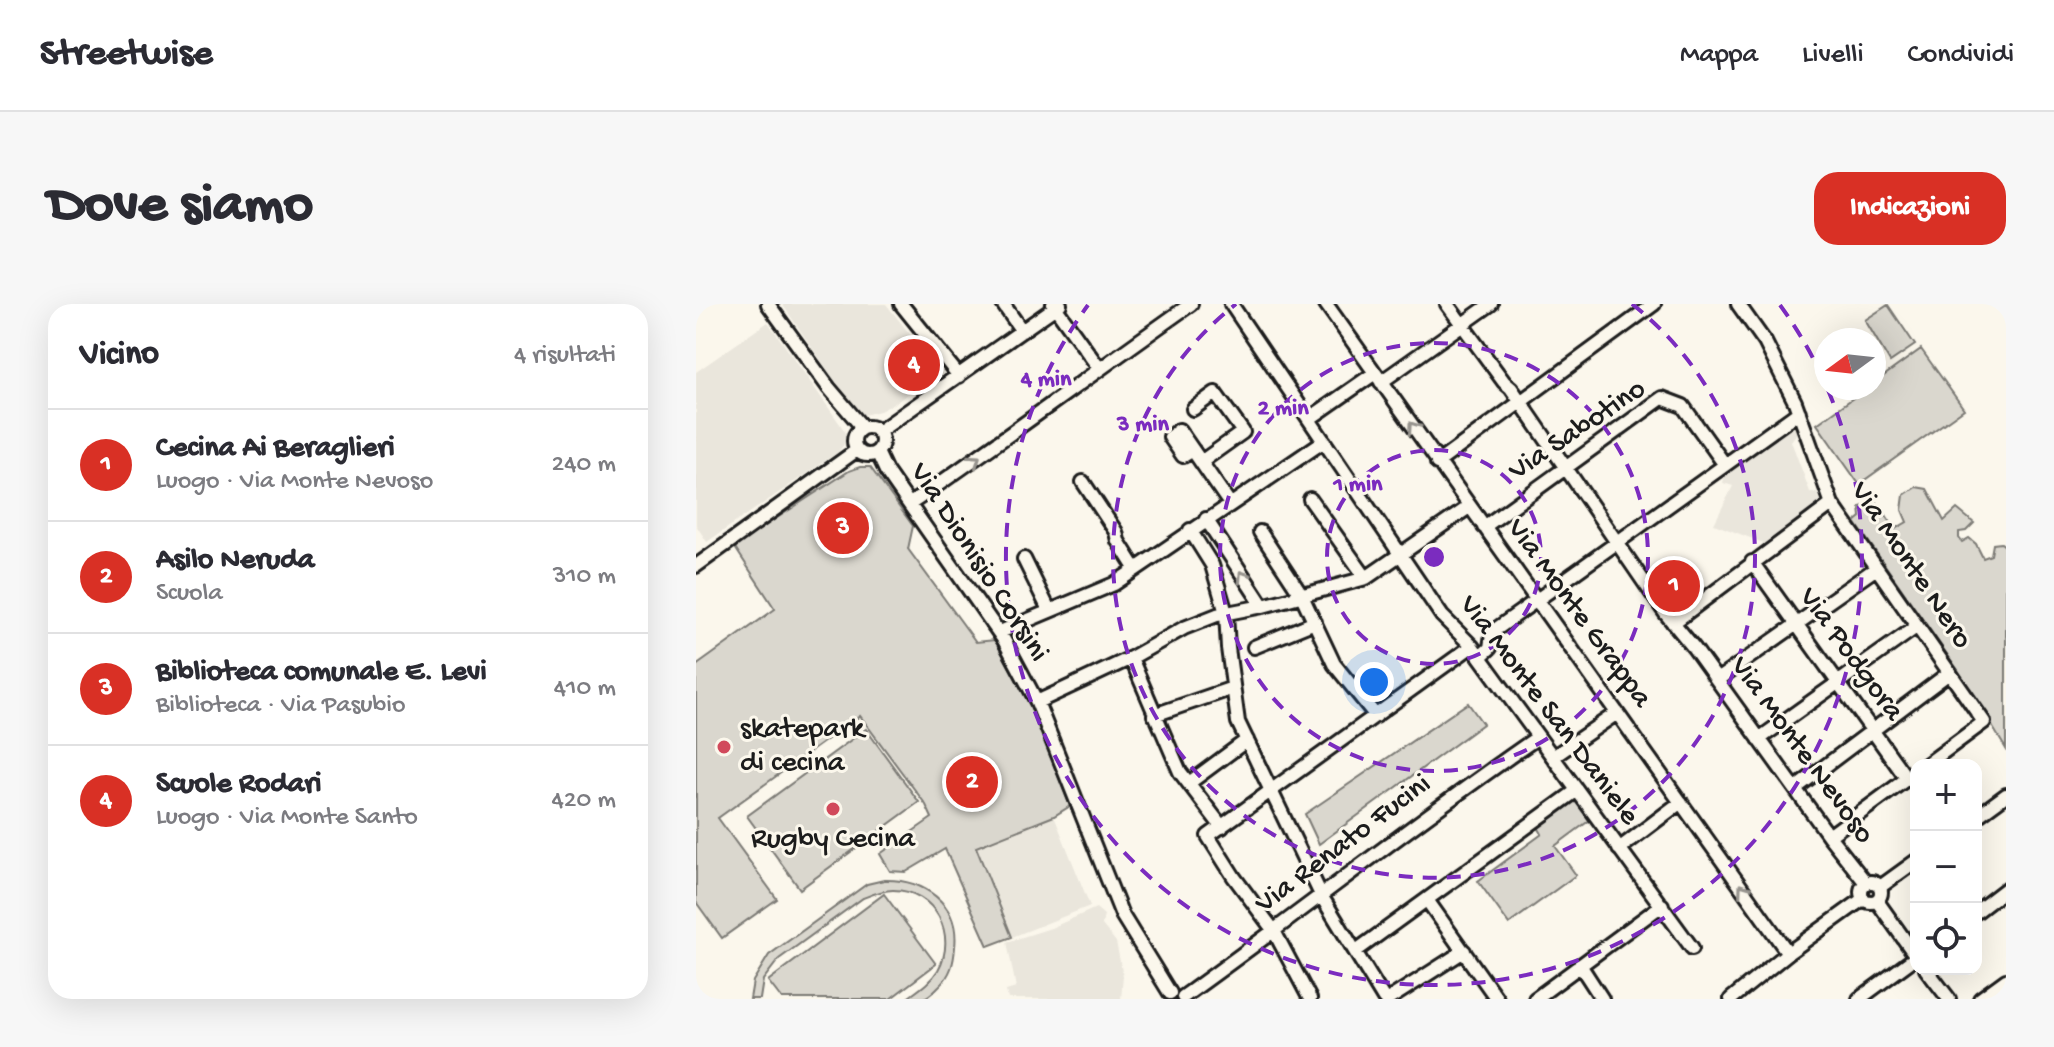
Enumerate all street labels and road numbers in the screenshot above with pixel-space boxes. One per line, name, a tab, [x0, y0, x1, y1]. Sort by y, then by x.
street label: Via Sabotino	[1502, 372, 1653, 490]
street label: Via Dionisio Corsini	[900, 456, 1055, 669]
street label: Via Monte Nero	[1841, 475, 1979, 656]
street label: Via Monte Grappa	[1497, 512, 1659, 716]
street label: Via Podgora	[1789, 581, 1911, 730]
street label: Via Monte San Daniele	[1449, 588, 1646, 833]
street label: Via Monte Nevoso	[1721, 650, 1881, 851]
street label: Via Renato Fucini	[1248, 768, 1439, 923]

